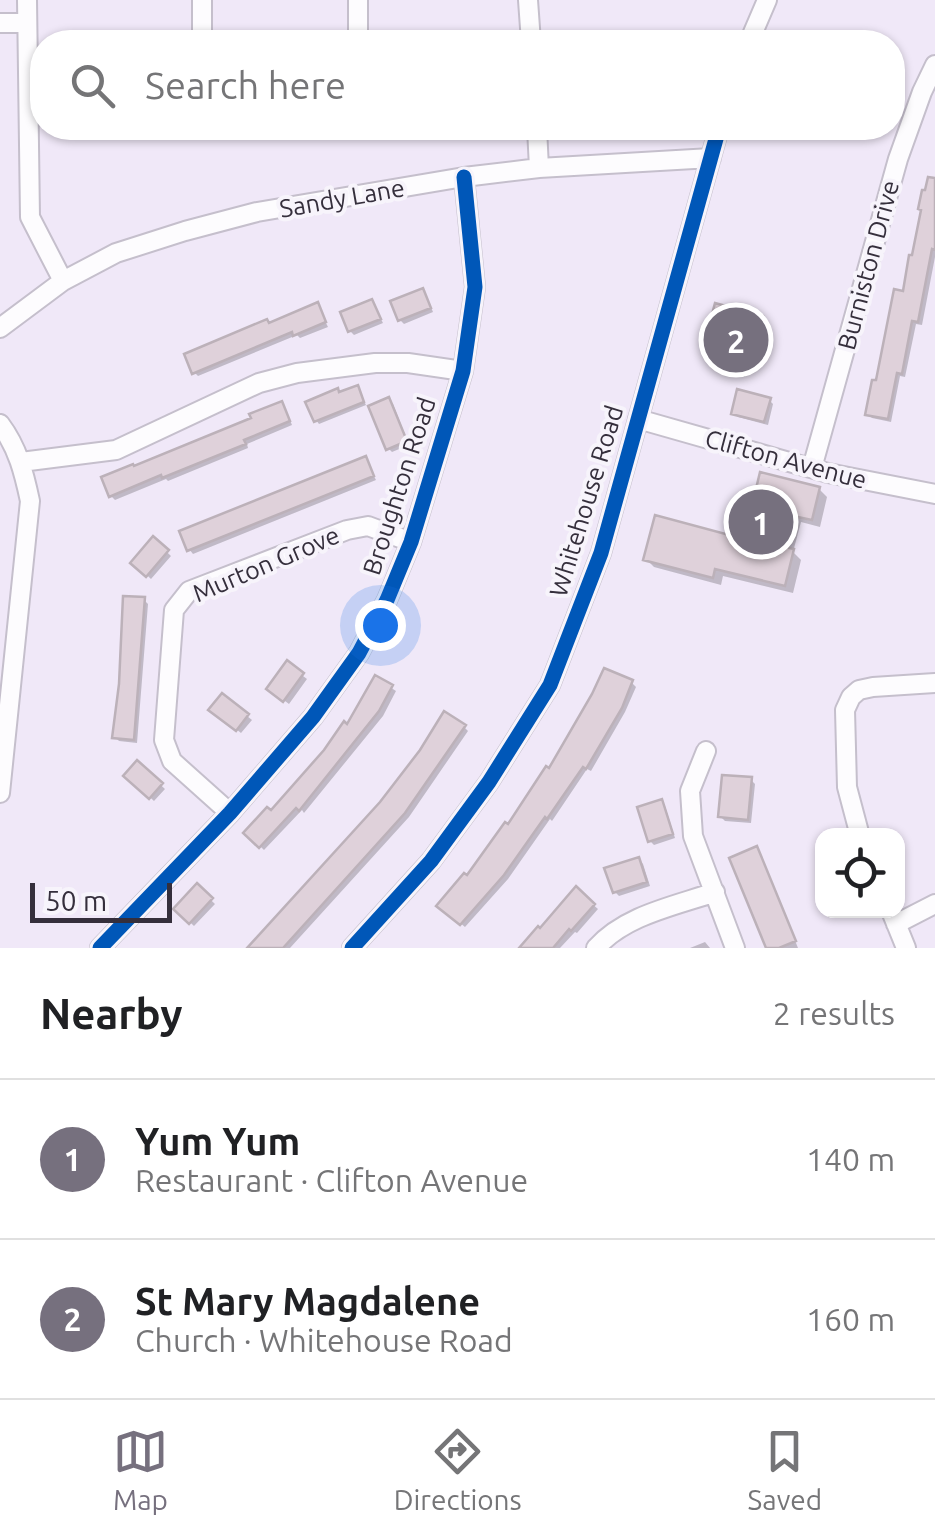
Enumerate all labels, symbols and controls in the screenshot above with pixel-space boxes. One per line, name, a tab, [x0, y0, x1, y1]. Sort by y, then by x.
search box	[30, 30, 905, 140]
icon: search	[65, 58, 120, 113]
text: Search here	[145, 64, 346, 106]
street label: Sandy Lane	[277, 173, 407, 223]
street label: Burniston Drive	[832, 177, 904, 353]
pin: 2	[704, 302, 768, 378]
street label: Broughton Road	[357, 394, 441, 578]
street label: Whitehouse Road	[544, 402, 628, 600]
street label: Clifton Avenue	[702, 424, 870, 494]
pin: 1	[728, 484, 794, 560]
street label: Murton Grove	[189, 521, 343, 607]
your location	[355, 600, 406, 651]
map controls	[815, 828, 905, 918]
button: locate	[815, 828, 905, 918]
scale bar	[30, 878, 172, 923]
text: 50 m	[45, 885, 107, 916]
text: Nearby	[40, 990, 183, 1037]
text: 2 results	[773, 995, 895, 1031]
text: Yum Yum	[135, 1120, 300, 1162]
text: 1	[63, 1141, 82, 1177]
text: 140 m	[806, 1141, 895, 1177]
text: Restaurant · Clifton Avenue	[135, 1162, 528, 1198]
text: St Mary Magdalene	[135, 1280, 480, 1322]
text: 2	[63, 1301, 82, 1337]
text: 160 m	[806, 1301, 895, 1337]
text: Church · Whitehouse Road	[135, 1322, 513, 1358]
tab: Map	[113, 1424, 168, 1515]
tab: Directions	[394, 1424, 522, 1515]
tab: Saved	[748, 1424, 822, 1515]

